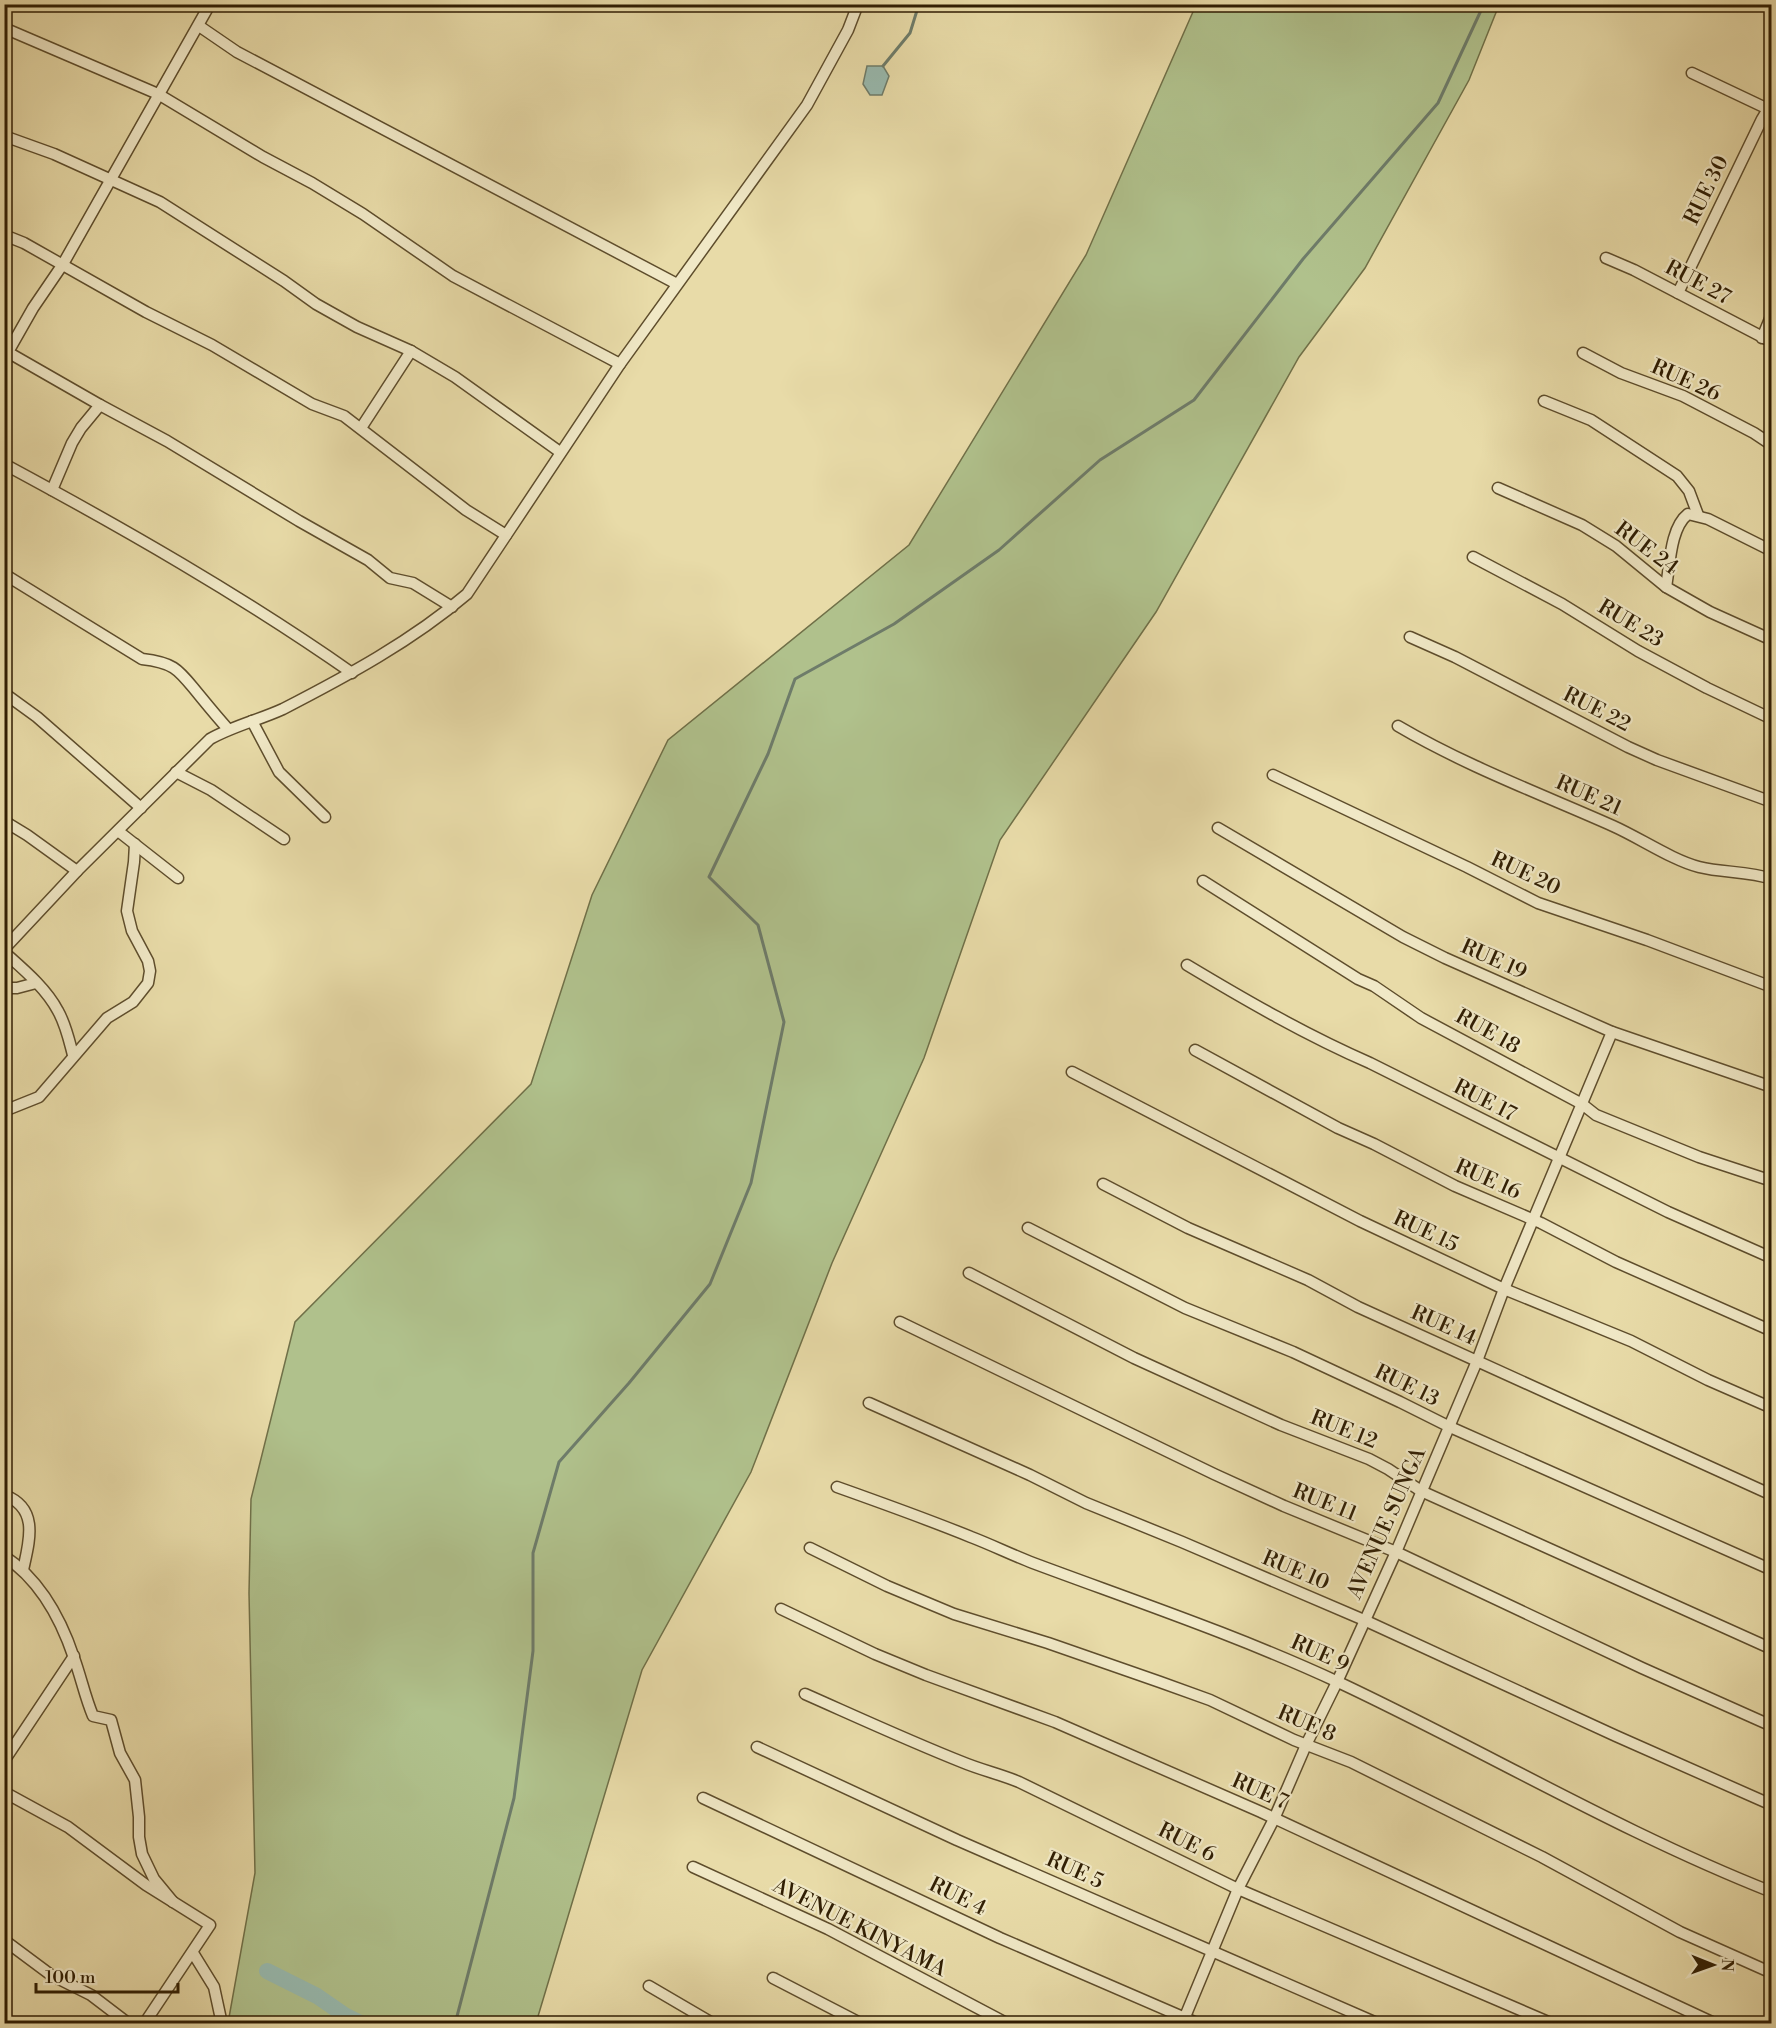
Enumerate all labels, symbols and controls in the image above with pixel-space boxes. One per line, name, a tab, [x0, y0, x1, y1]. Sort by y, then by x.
street label: RUE 30	[1679, 152, 1735, 229]
street label: RUE 27	[1660, 255, 1735, 311]
street label: RUE 26	[1647, 354, 1725, 408]
street label: RUE 24	[1609, 516, 1683, 581]
street label: RUE 23	[1593, 594, 1668, 654]
street label: RUE 22	[1558, 682, 1635, 738]
street label: RUE 21	[1551, 770, 1626, 822]
street label: RUE 20	[1486, 846, 1565, 901]
street label: RUE 19	[1457, 934, 1531, 986]
street label: RUE 18	[1451, 1004, 1524, 1060]
street label: RUE 17	[1449, 1074, 1521, 1128]
street label: RUE 16	[1451, 1154, 1525, 1206]
street label: RUE 15	[1389, 1206, 1462, 1258]
street label: RUE 14	[1407, 1300, 1480, 1352]
street label: RUE 13	[1370, 1359, 1443, 1413]
street label: RUE 12	[1306, 1405, 1381, 1455]
street label: AVENUE SUNGA	[1341, 1443, 1432, 1604]
street label: RUE 11	[1289, 1478, 1361, 1528]
street label: RUE 10	[1258, 1545, 1333, 1597]
street label: RUE 9	[1286, 1630, 1353, 1678]
street label: RUE 8	[1273, 1700, 1340, 1748]
street label: RUE 7	[1227, 1768, 1292, 1816]
street label: RUE 6	[1153, 1817, 1220, 1868]
street label: RUE 5	[1042, 1847, 1107, 1895]
street label: AVENUE KINYAMA	[768, 1872, 951, 1983]
street label: RUE 4	[924, 1872, 991, 1922]
north arrow	[1683, 1935, 1743, 1995]
scale bar	[36, 1956, 178, 1994]
text: N	[1717, 1959, 1737, 1972]
text: 100 m	[45, 1966, 96, 1989]

